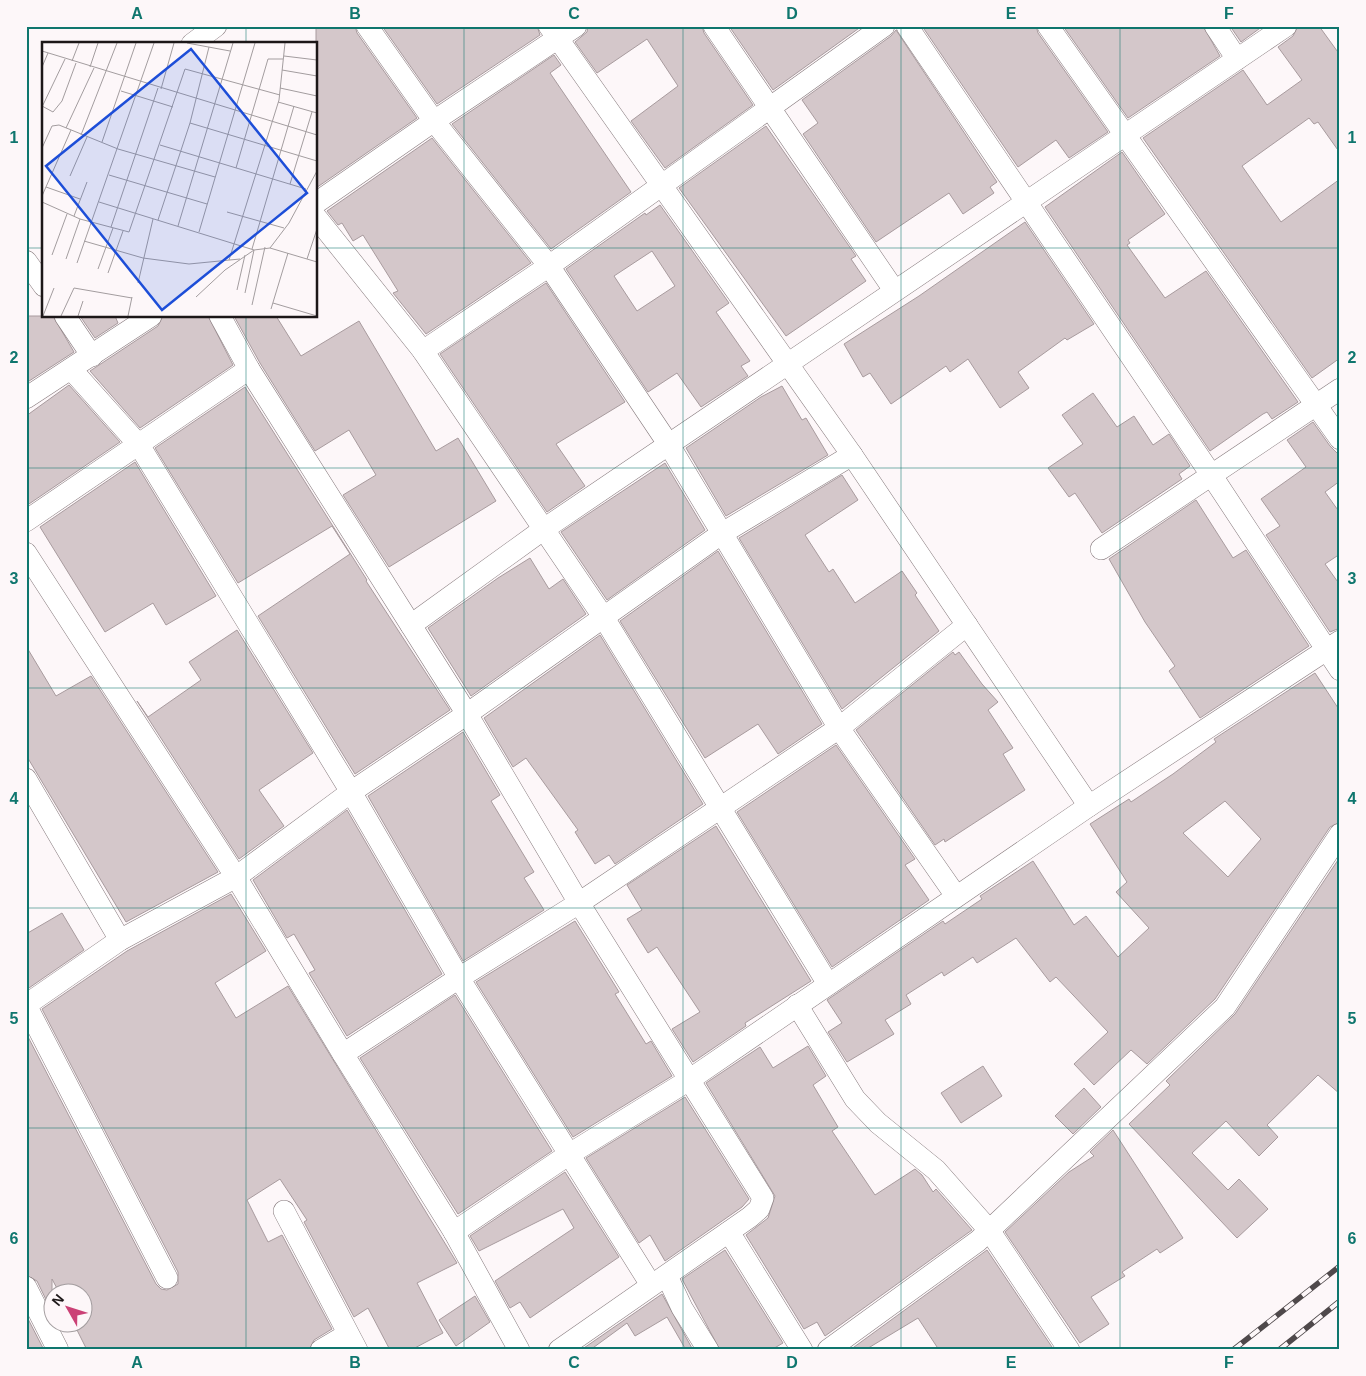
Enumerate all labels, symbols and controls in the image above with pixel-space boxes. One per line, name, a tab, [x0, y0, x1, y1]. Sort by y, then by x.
text: A	[131, 5, 143, 22]
text: B	[349, 5, 361, 22]
text: C	[568, 5, 580, 22]
text: D	[786, 5, 798, 22]
text: E	[1006, 5, 1017, 22]
text: F	[1224, 5, 1234, 22]
inset map	[42, 42, 318, 318]
text: 1	[10, 129, 19, 146]
text: 1	[1348, 129, 1357, 146]
text: 2	[10, 349, 19, 366]
text: 2	[1348, 349, 1357, 366]
text: 3	[10, 570, 19, 587]
text: 3	[1348, 570, 1357, 587]
text: 4	[10, 790, 19, 807]
text: 4	[1348, 790, 1357, 807]
text: 5	[10, 1010, 19, 1027]
text: 5	[1348, 1010, 1357, 1027]
text: 6	[10, 1230, 19, 1247]
text: 6	[1348, 1230, 1357, 1247]
north arrow	[42, 1284, 92, 1334]
text: N	[48, 1291, 67, 1309]
text: A	[131, 1354, 143, 1371]
text: B	[349, 1354, 361, 1371]
text: C	[568, 1354, 580, 1371]
text: D	[786, 1354, 798, 1371]
text: E	[1006, 1354, 1017, 1371]
text: F	[1224, 1354, 1234, 1371]

